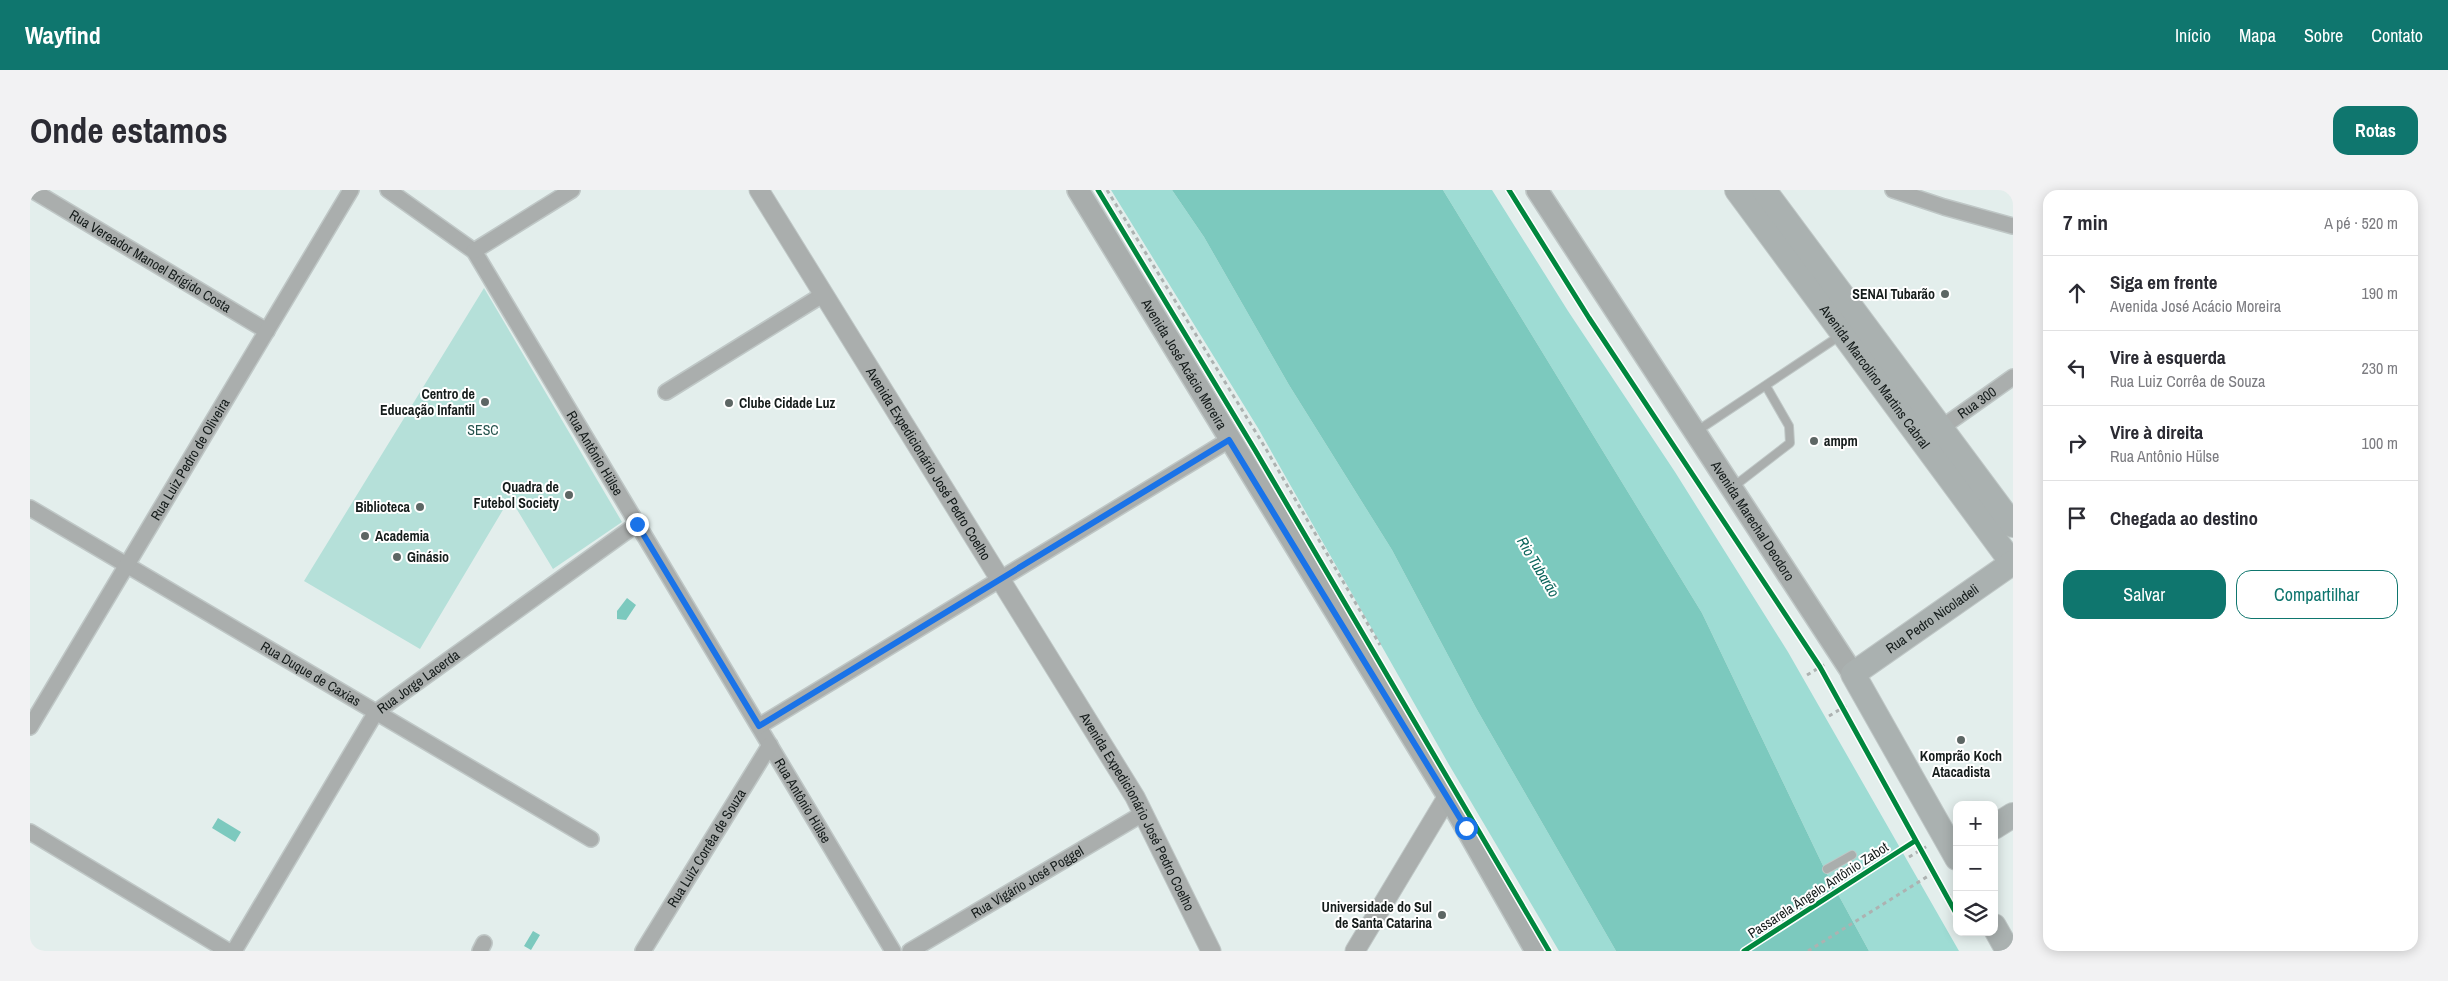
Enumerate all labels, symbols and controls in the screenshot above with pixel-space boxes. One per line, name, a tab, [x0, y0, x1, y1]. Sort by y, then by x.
text: Wayfind	[25, 19, 101, 51]
text: Início	[2175, 23, 2211, 48]
text: Mapa	[2239, 23, 2276, 48]
text: Sobre	[2304, 23, 2343, 48]
text: Contato	[2371, 23, 2423, 48]
button: Rotas	[2333, 106, 2418, 155]
text: Onde estamos	[30, 107, 228, 154]
street label: Rua Vereador Manoel Brígido Costa	[66, 206, 235, 317]
text: 7 min	[2063, 208, 2108, 237]
text: A pé · 520 m	[2324, 212, 2398, 234]
text: Siga em frente	[2110, 269, 2217, 295]
icon: ahead	[2063, 279, 2091, 307]
text: 190 m	[2362, 282, 2398, 304]
place label: SENAI Tubarão	[1852, 285, 1935, 303]
marker: SENAI Tubarão	[1939, 288, 1951, 300]
street label: Avenida José Acácio Moreira	[1137, 295, 1231, 433]
text: Avenida José Acácio Moreira	[2110, 295, 2281, 317]
street label: Avenida Marcolino Martins Cabral	[1815, 300, 1934, 452]
text: Vire à esquerda	[2110, 344, 2226, 370]
icon: left	[2063, 354, 2091, 382]
text: 230 m	[2362, 357, 2398, 379]
street label: Avenida Expedicionário José Pedro Coelho	[862, 363, 995, 563]
text: Rua Luiz Corrêa de Souza	[2110, 370, 2265, 392]
street label: Rua 300	[1954, 383, 2000, 422]
place label: Centro de Educação Infantil	[380, 385, 475, 419]
street label: Rua Luiz Pedro de Oliveira	[147, 394, 234, 524]
place label: Clube Cidade Luz	[739, 394, 836, 412]
marker: Centro de Educação Infantil	[479, 396, 491, 408]
marker: Clube Cidade Luz	[723, 397, 735, 409]
street label: Rua Antônio Hülse	[563, 407, 627, 499]
text: Vire à direita	[2110, 419, 2203, 445]
park label: SESC	[467, 421, 499, 439]
icon: right	[2063, 429, 2091, 457]
place label: ampm	[1824, 432, 1858, 450]
text: 100 m	[2362, 432, 2398, 454]
marker: ampm	[1808, 435, 1820, 447]
text: Rua Antônio Hülse	[2110, 445, 2219, 467]
street label: Avenida Marechal Deodoro	[1707, 456, 1799, 584]
place label: Quadra de Futebol Society	[474, 478, 560, 512]
marker: Quadra de Futebol Society	[563, 489, 575, 501]
place label: Biblioteca	[355, 498, 411, 516]
marker: Biblioteca	[414, 501, 426, 513]
icon: arrive	[2063, 504, 2091, 532]
text: Chegada ao destino	[2110, 505, 2258, 531]
route end	[626, 513, 649, 536]
place label: Academia	[375, 527, 430, 545]
marker: Academia	[359, 530, 371, 542]
water label: Rio Tubarão	[1512, 533, 1565, 601]
place label: Ginásio	[407, 548, 449, 566]
marker: Ginásio	[391, 551, 403, 563]
button: Salvar	[2063, 570, 2226, 619]
button: Compartilhar	[2236, 570, 2398, 619]
street label: Rua Pedro Nicoladeli	[1882, 580, 1982, 657]
street label: Rua Duque de Caxias	[257, 637, 364, 710]
street label: Rua Jorge Lacerda	[373, 645, 464, 717]
street label: Avenida Expedicionário José Pedro Coelho	[1075, 708, 1199, 914]
marker: Komprão Koch Atacadista	[1955, 734, 1967, 746]
place label: Komprão Koch Atacadista	[1920, 747, 2002, 781]
street label: Rua Antônio Hülse	[771, 755, 835, 846]
street label: Rua Luiz Corrêa de Souza	[663, 785, 750, 911]
map controls	[1953, 801, 1998, 936]
button: +	[1953, 801, 1998, 846]
route start	[1455, 817, 1478, 840]
street label: Passarela Ângelo Antônio Zabot	[1744, 838, 1892, 942]
street label: Rua Vigário José Poggel	[968, 842, 1087, 922]
button: −	[1953, 846, 1998, 891]
button: layers	[1953, 891, 1998, 936]
place label: Universidade do Sul de Santa Catarina	[1322, 898, 1433, 932]
marker: Universidade do Sul de Santa Catarina	[1436, 909, 1448, 921]

